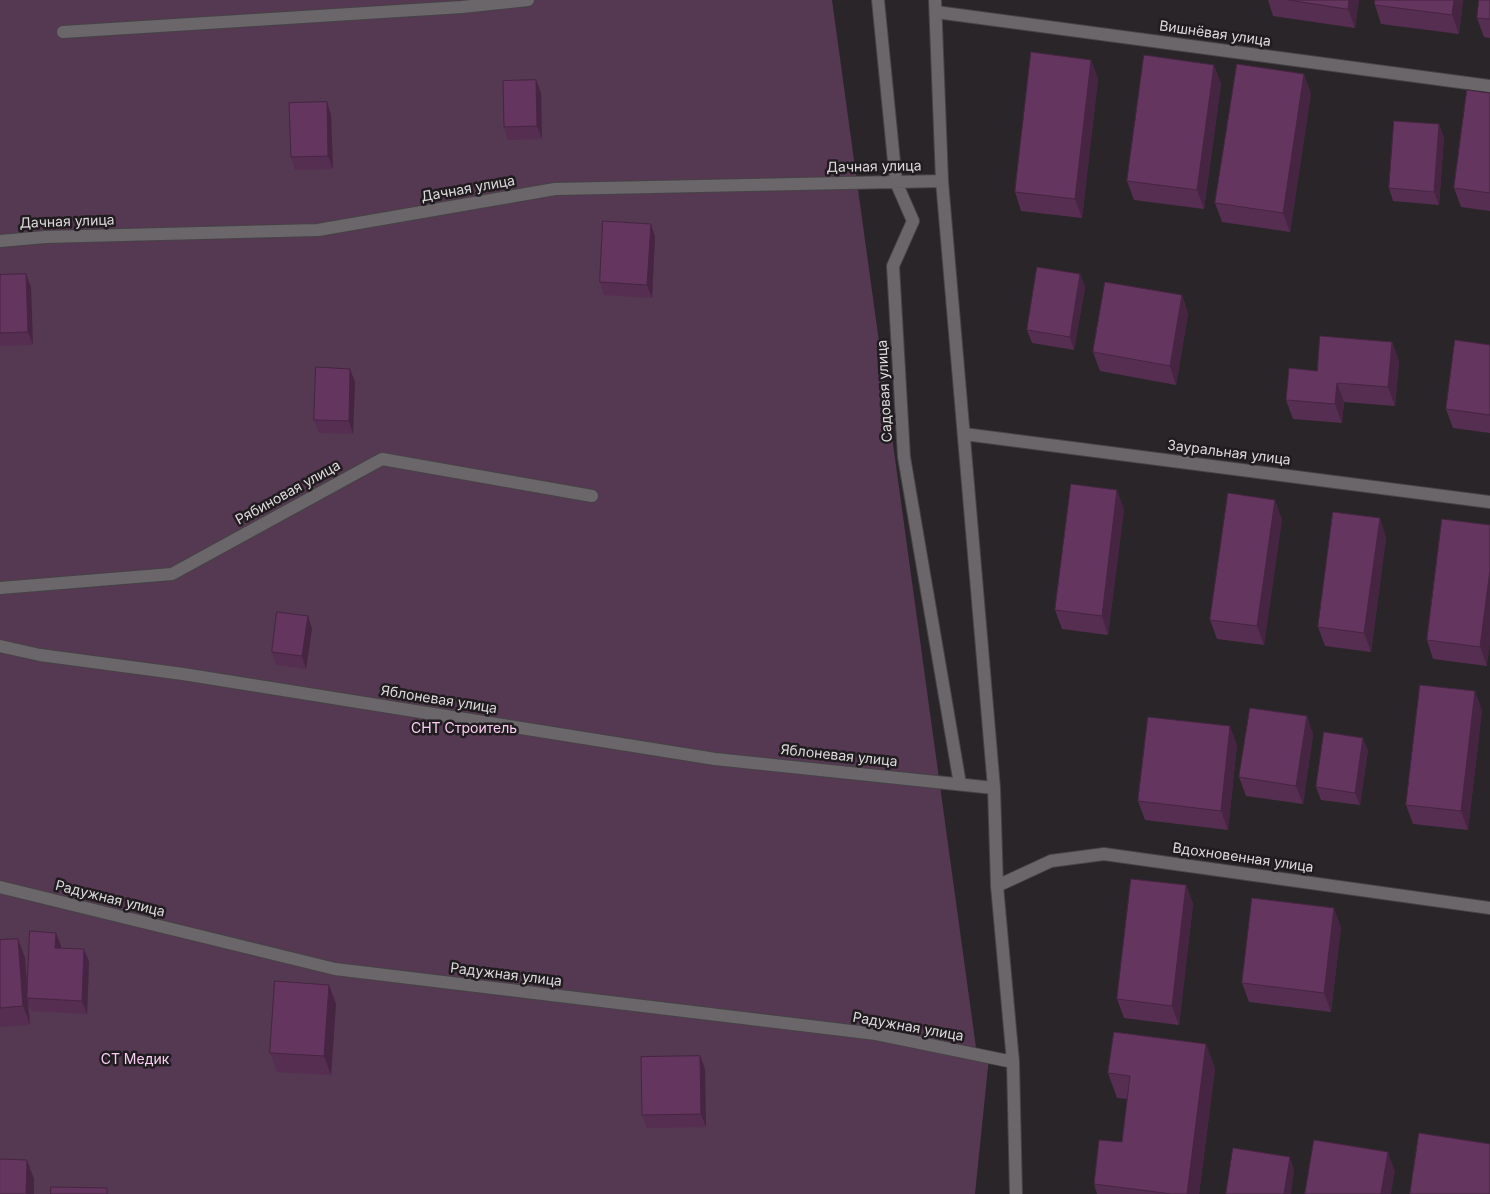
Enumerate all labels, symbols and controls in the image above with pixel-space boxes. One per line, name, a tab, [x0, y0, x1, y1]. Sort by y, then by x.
street label: Вишнёвая улица	[1158, 18, 1272, 50]
street label: Дачная улица	[826, 158, 922, 176]
street label: Дачная улица	[420, 172, 516, 206]
street label: Дачная улица	[19, 212, 115, 232]
street label: Садовая улица	[874, 339, 896, 443]
street label: Зауральная улица	[1166, 437, 1292, 469]
street label: Рябиновая улица	[233, 457, 343, 529]
street label: Яблоневая улица	[380, 683, 498, 717]
park label: СНТ Строитель	[411, 721, 517, 737]
street label: Яблоневая улица	[780, 742, 898, 770]
street label: Вдохновенная улица	[1171, 840, 1315, 876]
street label: Радужная улица	[53, 877, 167, 921]
street label: Радужная улица	[449, 960, 563, 990]
street label: Радужная улица	[851, 1009, 965, 1045]
park label: СТ Медик	[101, 1052, 169, 1068]

